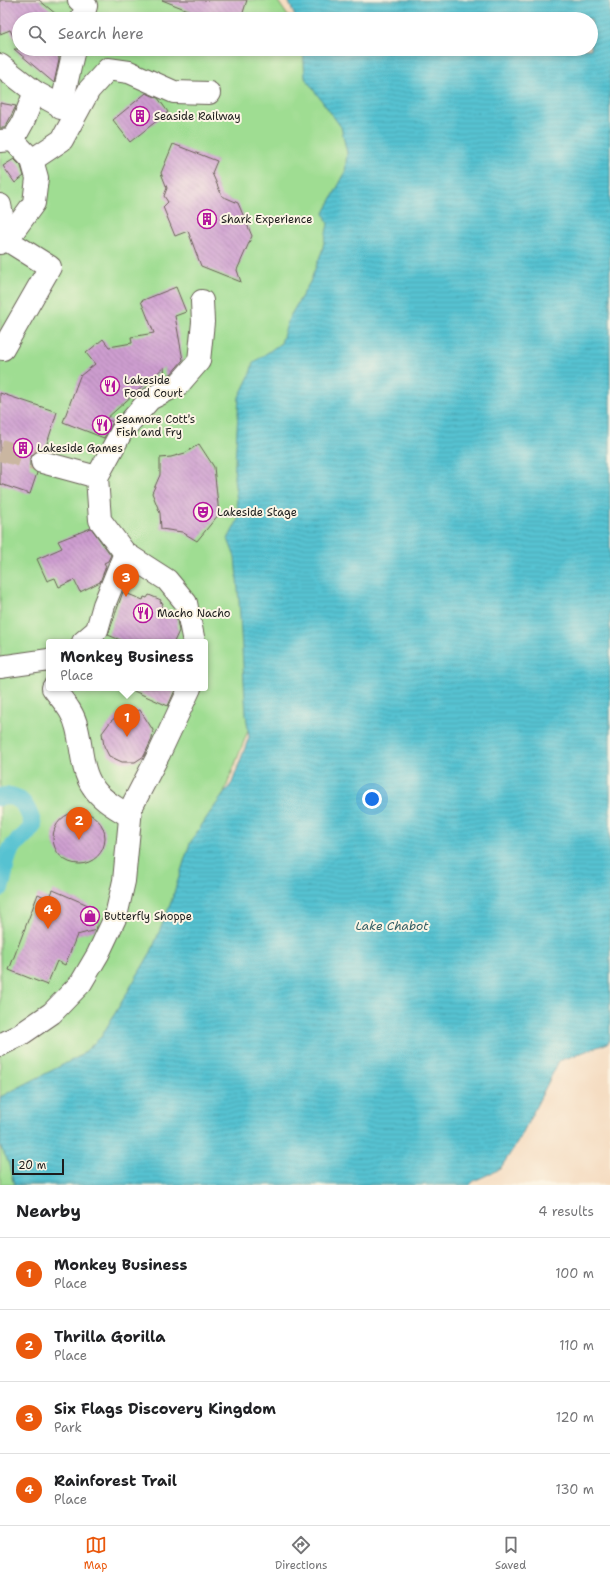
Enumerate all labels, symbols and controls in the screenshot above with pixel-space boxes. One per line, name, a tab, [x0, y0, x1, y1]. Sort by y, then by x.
search box	[12, 12, 598, 56]
icon: search	[26, 23, 48, 45]
text: Search here	[58, 24, 144, 44]
building icon: Seaside Railway	[129, 105, 151, 127]
place label: Seaside Railway	[154, 109, 241, 124]
building icon: Shark Experience	[196, 208, 218, 230]
place label: Shark Experience	[221, 212, 312, 227]
place label: Lakeside Food Court	[124, 373, 183, 401]
restaurant icon: Lakeside Food Court	[99, 375, 121, 397]
place label: Seamore Cott's Fish and Fry	[116, 412, 195, 440]
restaurant icon: Seamore Cott's Fish and Fry	[91, 414, 113, 436]
building icon: Lakeside Games	[12, 437, 34, 459]
place label: Lakeside Games	[37, 441, 123, 456]
theatre icon: Lakeside Stage	[192, 501, 214, 523]
place label: Lakeside Stage	[217, 505, 297, 520]
pin: 3	[113, 564, 139, 597]
restaurant icon: Macho Nacho	[132, 602, 154, 624]
place label: Macho Nacho	[157, 606, 231, 621]
popup	[46, 639, 208, 691]
text: Monkey Business	[60, 647, 194, 667]
text: Place	[60, 667, 93, 684]
pin: 1	[114, 704, 140, 737]
your location	[362, 789, 382, 809]
pin: 2	[66, 807, 92, 840]
pin: 4	[35, 896, 61, 929]
shop icon: Butterfly Shoppe	[79, 905, 101, 927]
place label: Butterfly Shoppe	[104, 909, 192, 924]
water label: Lake Chabot	[355, 918, 429, 934]
scale bar	[12, 1157, 64, 1176]
text: 20 m	[18, 1158, 46, 1173]
text: Nearby	[16, 1200, 81, 1222]
text: 4 results	[538, 1203, 594, 1220]
text: Monkey Business	[54, 1255, 187, 1275]
text: 1	[26, 1265, 32, 1282]
text: 100 m	[555, 1265, 594, 1282]
text: Place	[54, 1275, 87, 1292]
text: Thrilla Gorilla	[54, 1327, 165, 1347]
text: 2	[24, 1337, 34, 1354]
text: 110 m	[559, 1337, 594, 1354]
text: Place	[54, 1347, 87, 1364]
text: Six Flags Discovery Kingdom	[54, 1399, 276, 1419]
text: 3	[24, 1409, 34, 1426]
text: 120 m	[556, 1409, 594, 1426]
text: Park	[54, 1419, 82, 1436]
text: Rainforest Trail	[54, 1471, 177, 1491]
text: 4	[24, 1481, 34, 1498]
text: 130 m	[556, 1481, 594, 1498]
text: Place	[54, 1491, 87, 1508]
tab: Map	[84, 1534, 107, 1573]
tab: Directions	[275, 1534, 327, 1573]
tab: Saved	[495, 1534, 526, 1573]

